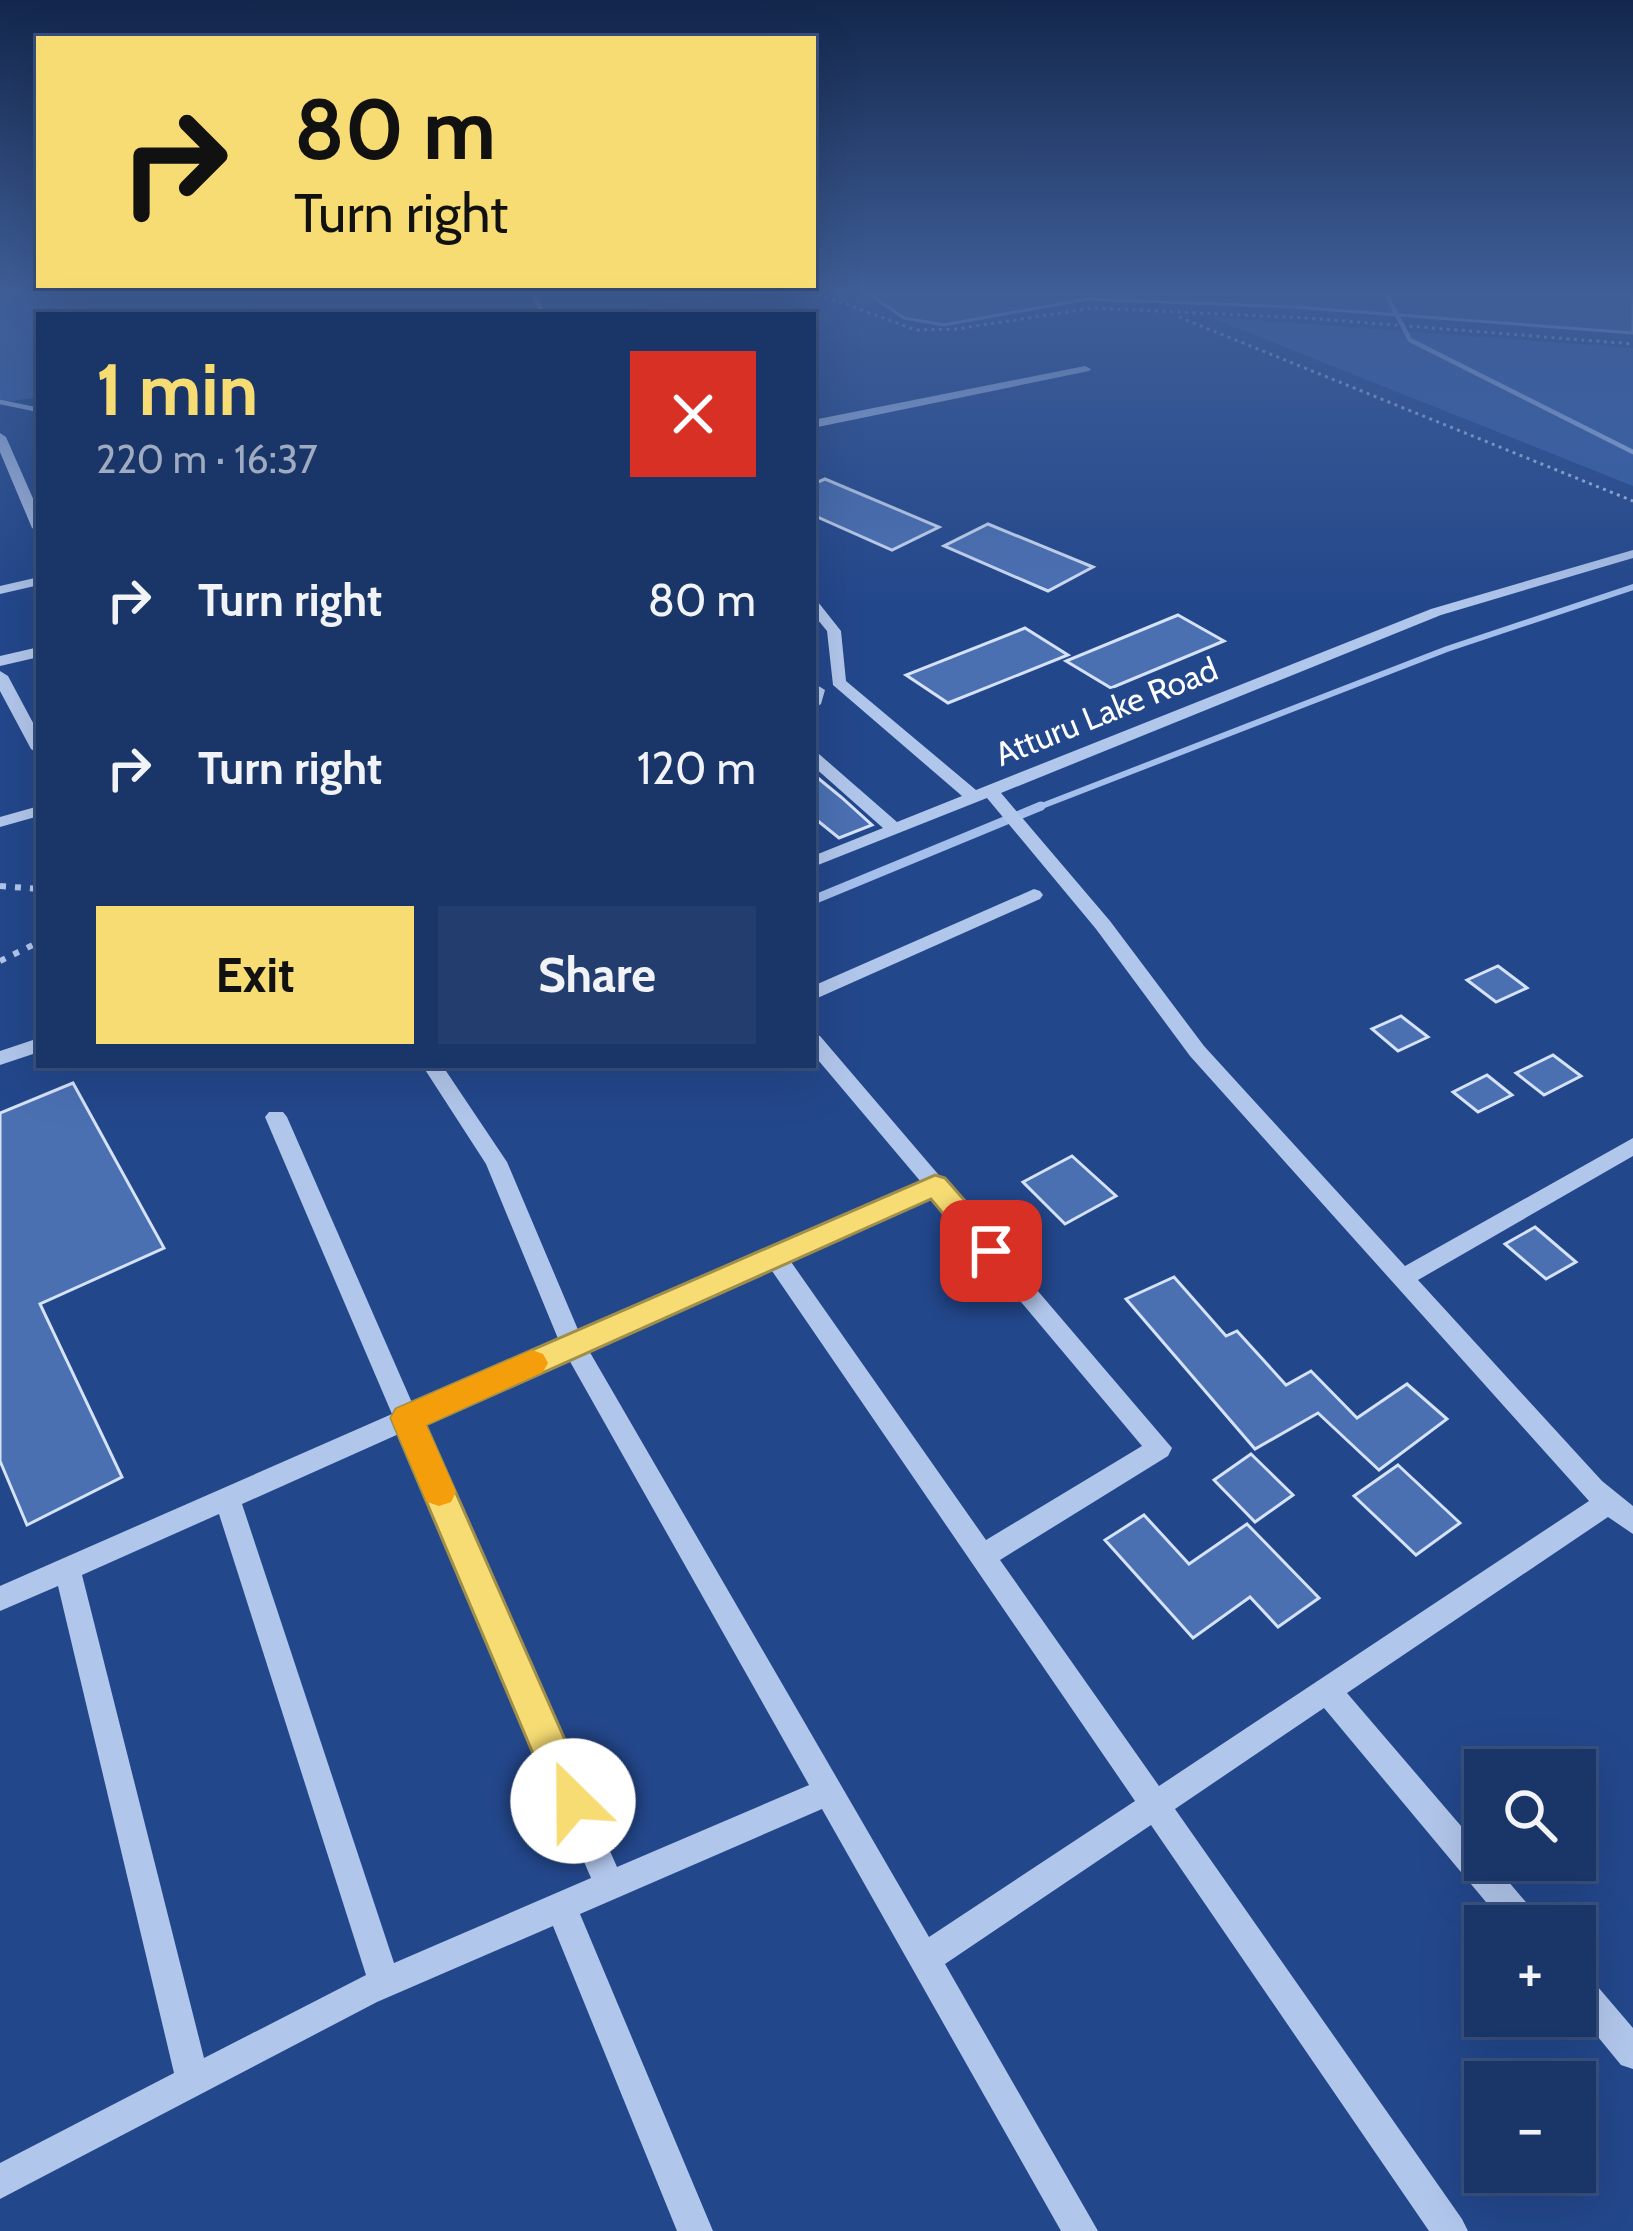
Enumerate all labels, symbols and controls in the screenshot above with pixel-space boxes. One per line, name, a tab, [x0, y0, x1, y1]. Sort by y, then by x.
text: 80 m	[294, 78, 496, 180]
icon: right	[96, 84, 252, 240]
text: Turn right	[294, 180, 508, 246]
text: 1 min	[96, 346, 258, 433]
button: close	[630, 351, 756, 477]
text: 220 m · 16:37	[96, 435, 318, 483]
icon: right	[96, 567, 162, 633]
text: Turn right	[198, 573, 382, 627]
text: 80 m	[648, 573, 756, 627]
street label: Atturu Lake Road	[989, 648, 1223, 774]
icon: right	[96, 735, 162, 801]
text: Turn right	[198, 741, 382, 795]
text: 120 m	[637, 741, 756, 795]
button: Exit	[96, 906, 414, 1044]
button: Share	[438, 906, 756, 1044]
pin	[940, 1200, 1042, 1302]
icon: arrive	[958, 1218, 1024, 1284]
position arrow	[510, 1738, 636, 1864]
map controls	[1464, 1749, 1596, 2193]
button: search	[1464, 1749, 1596, 1881]
button: +	[1464, 1905, 1596, 2037]
button: −	[1464, 2061, 1596, 2193]

